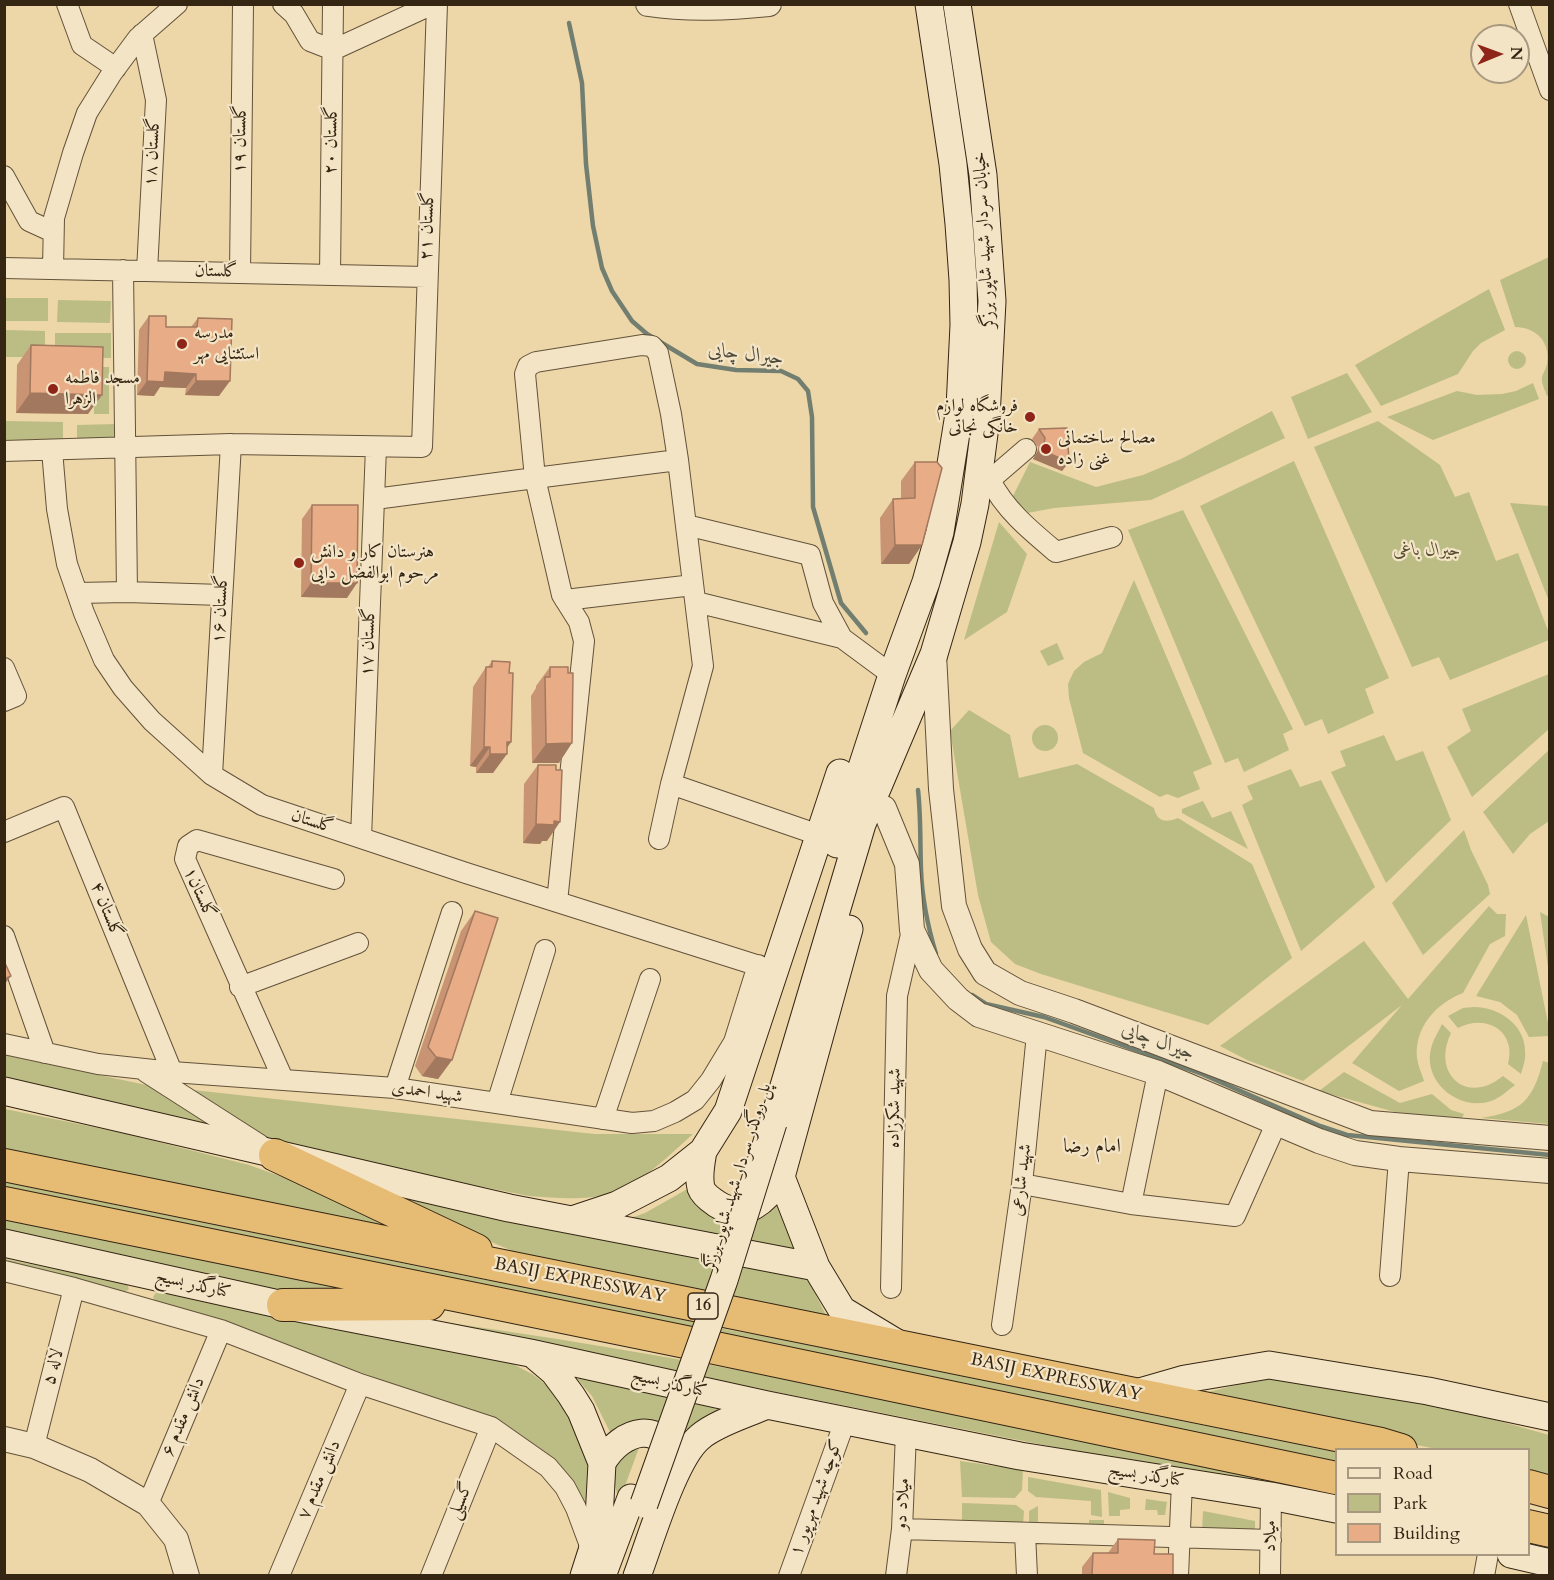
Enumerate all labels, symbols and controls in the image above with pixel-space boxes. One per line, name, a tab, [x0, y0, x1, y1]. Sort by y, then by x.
north arrow	[1470, 24, 1530, 84]
text: N	[1505, 47, 1527, 61]
street label: گلستان ۱۹	[230, 104, 252, 174]
street label: گلستان ۲۰	[321, 105, 343, 175]
street label: گلستان ۱۸	[140, 117, 166, 187]
street label: خیابان سردار شهید شاپور برزگر	[970, 151, 1000, 329]
street label: گلستان ۲۱	[416, 191, 440, 261]
street label: گلستان	[194, 261, 238, 283]
place label: مدرسه استثنایی مهر	[194, 323, 259, 366]
marker: مدرسه استثنایی مهر	[175, 337, 189, 351]
water label: جیرال چایی	[707, 338, 785, 372]
place label: مسجد فاطمه الزهرا	[65, 368, 140, 410]
marker: مسجد فاطمه الزهرا	[46, 382, 60, 396]
place label: فروشگاه لوازم خانگی نجاتی	[936, 396, 1018, 438]
marker: فروشگاه لوازم خانگی نجاتی	[1023, 410, 1037, 424]
place label: مصالح ساختمانی غنی زاده	[1058, 428, 1156, 470]
marker: مصالح ساختمانی غنی زاده	[1039, 442, 1053, 456]
park label: جیرال باغی	[1393, 540, 1461, 562]
place label: هنرستان کار و دانش مرحوم ابوالفضل دایی	[311, 542, 439, 584]
marker: هنرستان کار و دانش مرحوم ابوالفضل دایی	[292, 556, 306, 570]
street label: گلستان ۱۶	[208, 574, 234, 644]
street label: گلستان ۱۷	[357, 607, 381, 677]
street label: گلستان	[288, 805, 336, 839]
street label: گلستان۱	[178, 864, 220, 922]
street label: گلستان ۴	[85, 879, 127, 941]
water label: جیرال چایی	[1118, 1018, 1198, 1066]
street label: شهید شکرزاده	[884, 1068, 906, 1148]
street label: شهید احمدی	[390, 1077, 464, 1109]
street label: پل روگذر سردار شهید شاپور برزگر	[699, 1081, 777, 1273]
district label: امام رضا	[1063, 1135, 1121, 1159]
street label: شهید شارعی	[1007, 1142, 1037, 1218]
street label: BASIJ EXPRESSWAY	[492, 1254, 668, 1308]
street label: کنارگذر بسیج	[153, 1266, 233, 1304]
road number: 16	[688, 1293, 718, 1319]
street label: لاله ۵	[39, 1347, 69, 1387]
street label: BASIJ EXPRESSWAY	[968, 1349, 1144, 1407]
street label: کنارگذر بسیج	[629, 1365, 709, 1403]
street label: دانش مقدم ۶	[158, 1374, 210, 1460]
street label: دانش مقدم ۷	[294, 1437, 346, 1523]
street label: کوچه شهید مهرپور ۱	[786, 1437, 848, 1559]
legend	[1335, 1448, 1530, 1556]
street label: کنارگذر بسیج	[1107, 1459, 1185, 1493]
text: Road	[1393, 1461, 1433, 1486]
street label: میلاد دو	[891, 1477, 915, 1531]
street label: گسیلی	[444, 1479, 478, 1523]
text: Park	[1393, 1491, 1428, 1516]
street label: میلاد	[1260, 1520, 1282, 1552]
text: Building	[1393, 1521, 1460, 1546]

